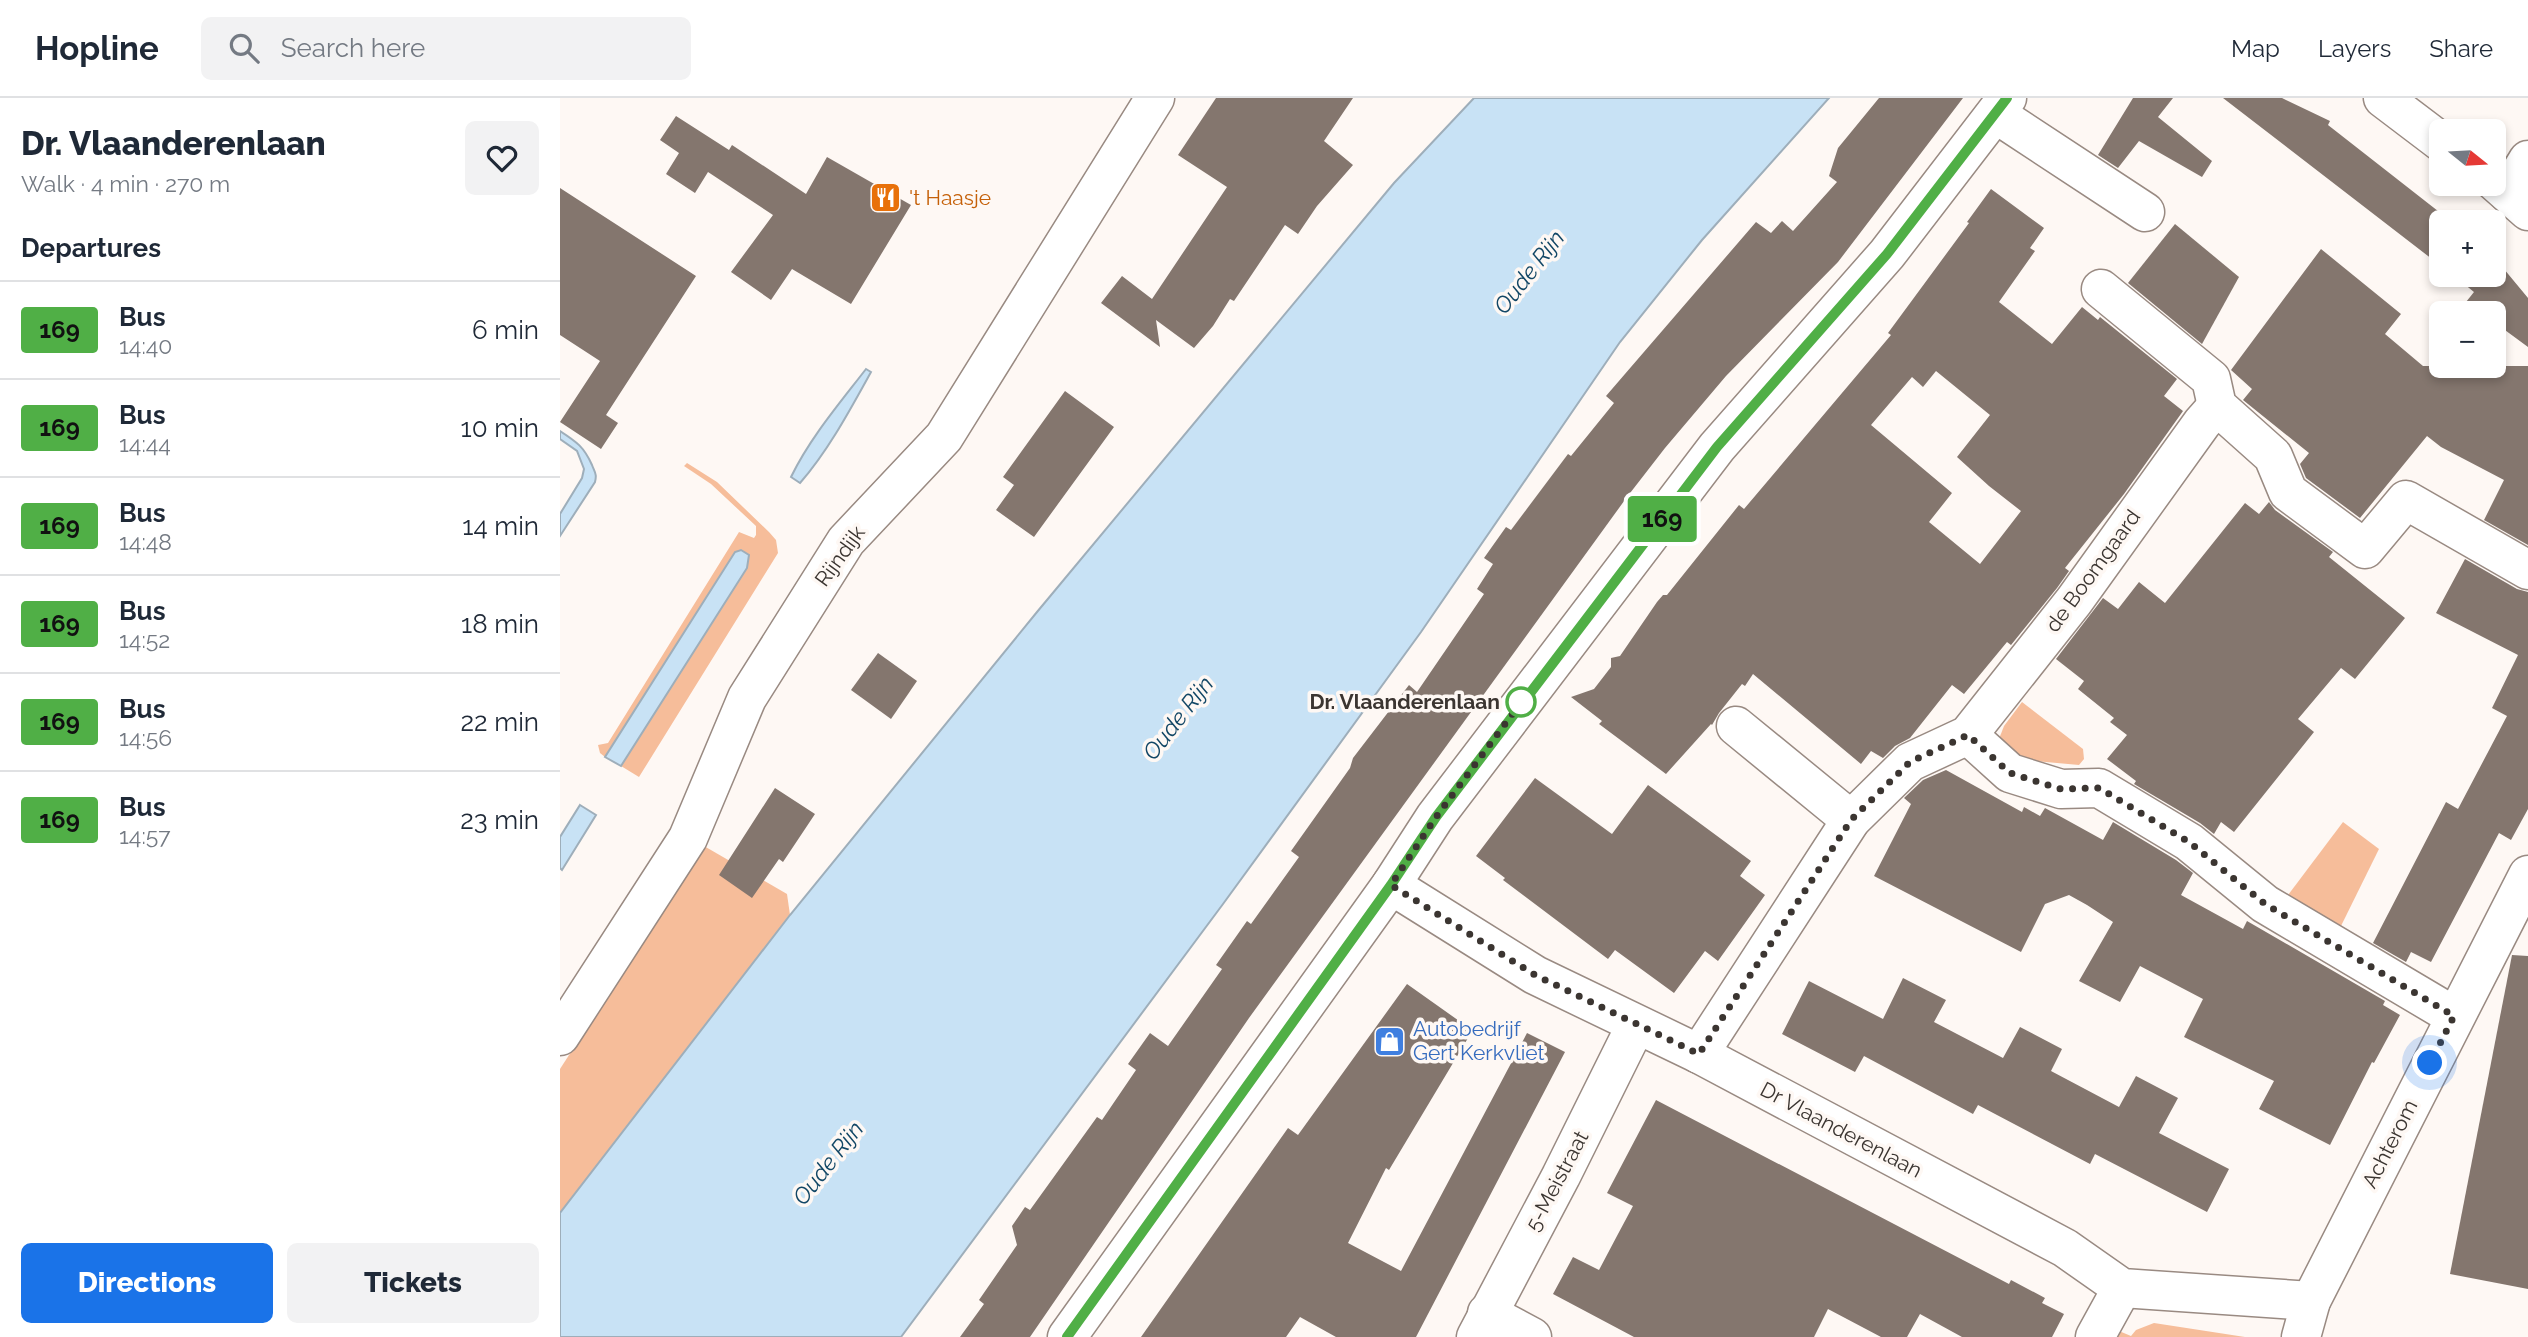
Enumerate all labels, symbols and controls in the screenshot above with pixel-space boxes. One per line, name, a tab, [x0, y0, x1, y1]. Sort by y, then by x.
search box	[201, 17, 691, 80]
text: Hopline	[35, 29, 159, 68]
icon: search	[225, 29, 263, 67]
text: Search here	[281, 33, 425, 63]
text: Map	[2231, 34, 2280, 63]
text: Layers	[2318, 34, 2391, 63]
text: Share	[2429, 34, 2493, 63]
north arrow	[2429, 119, 2506, 196]
map controls	[2429, 119, 2506, 378]
button: heart	[465, 121, 539, 195]
text: Dr. Vlaanderenlaan	[21, 124, 326, 163]
text: Walk · 4 min · 270 m	[21, 170, 230, 197]
restaurant icon: 't Haasje	[869, 181, 903, 215]
place label: 't Haasje	[909, 185, 991, 210]
button: +	[2429, 210, 2506, 287]
water label: Oude Rijn	[1488, 225, 1570, 319]
text: Departures	[21, 233, 161, 263]
button: −	[2429, 301, 2506, 378]
text: Bus	[119, 302, 166, 332]
text: 169	[39, 315, 80, 344]
text: 6 min	[472, 315, 539, 345]
text: 14:40	[119, 332, 172, 359]
text: Bus	[119, 400, 166, 430]
text: 169	[39, 413, 80, 442]
text: 10 min	[461, 413, 539, 443]
text: 14:44	[119, 430, 171, 457]
line badge: 169	[1622, 496, 1702, 542]
text: Bus	[119, 498, 166, 528]
text: 169	[1642, 504, 1682, 533]
street label: de Boomgaard	[2040, 505, 2145, 637]
text: 169	[39, 511, 80, 540]
text: 14 min	[462, 511, 539, 541]
street label: Rijndijk	[809, 521, 870, 591]
text: 14:48	[119, 528, 172, 555]
text: Bus	[119, 596, 166, 626]
text: 169	[39, 609, 80, 638]
text: 18 min	[461, 609, 539, 639]
text: 14:52	[119, 626, 170, 653]
water label: Oude Rijn	[1137, 671, 1219, 765]
marker: Dr. Vlaanderenlaan	[1506, 687, 1536, 717]
place label: Dr. Vlaanderenlaan	[1309, 689, 1500, 714]
text: Bus	[119, 694, 166, 724]
text: 169	[39, 707, 80, 736]
text: 22 min	[461, 707, 539, 737]
text: 14:56	[119, 724, 172, 751]
text: Bus	[119, 792, 166, 822]
text: 169	[39, 805, 80, 834]
text: 23 min	[460, 805, 539, 835]
text: 14:57	[119, 822, 171, 849]
place label: Autobedrijf Gert Kerkvliet	[1413, 1016, 1545, 1065]
shop icon: Autobedrijf Gert Kerkvliet	[1373, 1024, 1407, 1058]
your location	[2412, 1045, 2447, 1080]
street label: Dr Vlaanderenlaan	[1756, 1076, 1926, 1183]
street label: Achterom	[2357, 1096, 2422, 1192]
water label: Oude Rijn	[787, 1116, 869, 1210]
street label: 5-Meistraat	[1520, 1126, 1593, 1235]
button: Directions	[21, 1243, 273, 1323]
button: Tickets	[287, 1243, 539, 1323]

